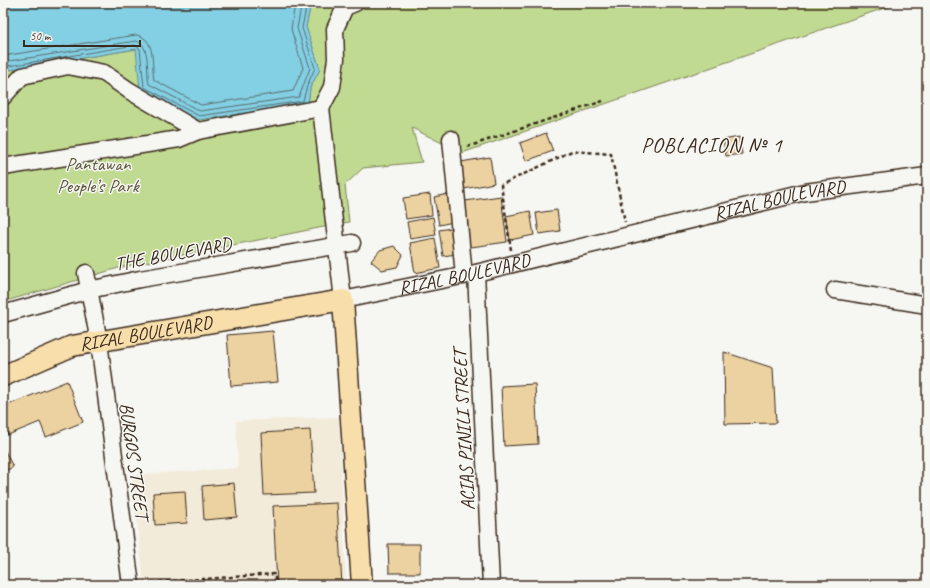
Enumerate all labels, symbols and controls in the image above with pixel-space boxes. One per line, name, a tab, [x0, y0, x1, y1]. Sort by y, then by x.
scale bar	[24, 22, 140, 48]
text: 50 m	[30, 28, 52, 44]
district label: POBLACION № 1	[641, 132, 783, 158]
park label: Pantawan People’s Park	[57, 152, 141, 198]
street label: RIZAL BOULEVARD	[711, 175, 849, 226]
street label: THE BOULEVARD	[113, 232, 235, 276]
street label: RIZAL BOULEVARD	[396, 248, 535, 300]
street label: RIZAL BOULEVARD	[78, 310, 216, 357]
street label: ACIAS PINILI STREET	[448, 344, 480, 511]
street label: BURGOS STREET	[114, 401, 155, 526]

